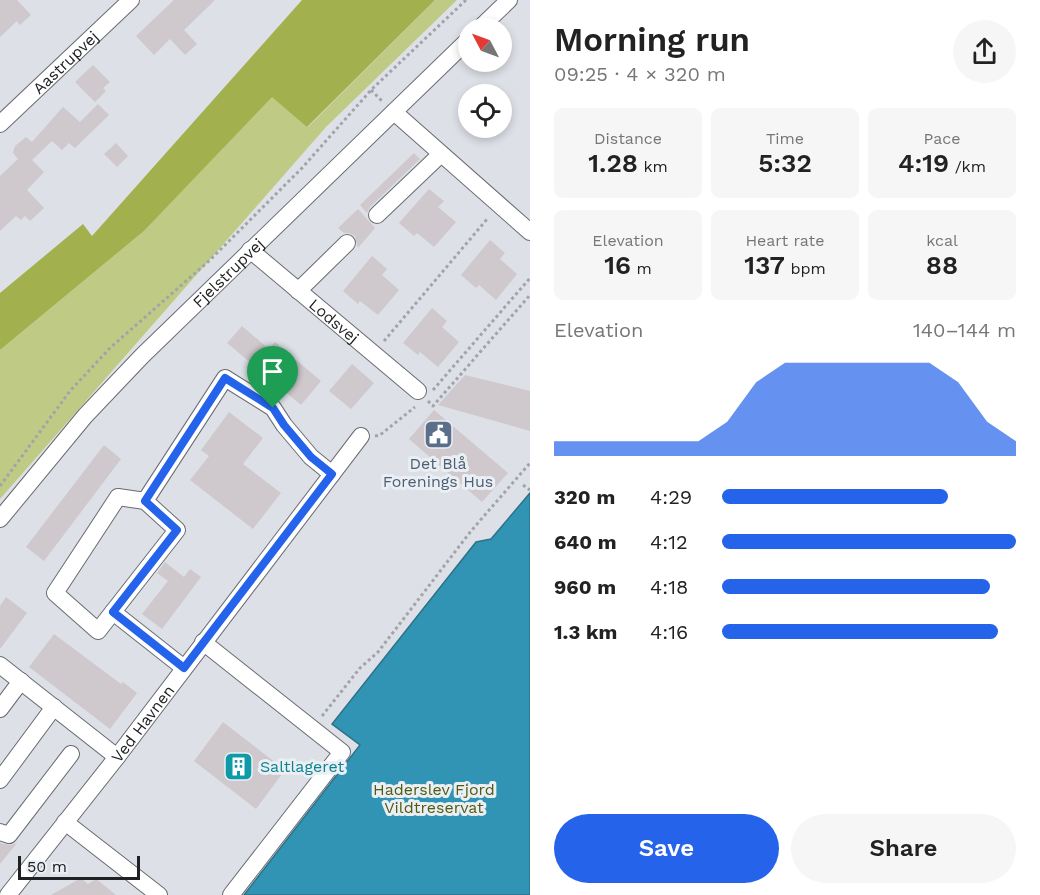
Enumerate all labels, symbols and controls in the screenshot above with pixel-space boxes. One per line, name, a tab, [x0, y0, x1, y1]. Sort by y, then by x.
north arrow	[458, 18, 512, 72]
map controls	[458, 18, 512, 138]
text: Morning run	[554, 20, 750, 59]
button: share	[953, 20, 1016, 83]
street label: Aastrupvej	[29, 27, 102, 98]
text: 09:25 · 4 × 320 m	[554, 62, 726, 86]
button: locate	[458, 84, 512, 138]
text: Distance	[594, 129, 662, 148]
text: Time	[766, 129, 804, 148]
text: Pace	[923, 129, 961, 148]
text: 1.28	[588, 148, 638, 178]
text: 5:32	[758, 148, 812, 178]
text: 4:19	[898, 148, 949, 178]
text: km	[638, 157, 668, 176]
text: /km	[949, 157, 986, 176]
text: Elevation	[592, 231, 664, 250]
text: Heart rate	[745, 231, 825, 250]
text: kcal	[926, 231, 958, 250]
street label: Fjelstrupvej	[188, 234, 267, 311]
text: 16	[604, 250, 631, 280]
text: 137	[744, 250, 785, 280]
text: 88	[926, 250, 958, 280]
text: m	[631, 259, 652, 278]
text: bpm	[785, 259, 826, 278]
street label: Lodsvej	[306, 294, 363, 347]
text: Elevation	[554, 318, 643, 342]
text: 140–144 m	[913, 318, 1016, 342]
pin	[247, 346, 298, 408]
icon: arrive	[256, 355, 289, 388]
public building icon: Det Blå Forenings Hus	[422, 419, 454, 451]
place label: Det Blå Forenings Hus	[383, 454, 493, 491]
text: 320 m	[554, 485, 615, 509]
text: 4:29	[650, 485, 692, 509]
text: 640 m	[554, 530, 617, 554]
text: 4:12	[650, 530, 688, 554]
text: 960 m	[554, 575, 616, 599]
text: 4:18	[650, 575, 688, 599]
text: 1.3 km	[554, 620, 617, 644]
text: 4:16	[650, 620, 688, 644]
street label: Ved Havnen	[107, 681, 178, 766]
building icon: Saltlageret	[223, 750, 255, 782]
place label: Saltlageret	[260, 757, 344, 776]
park label: Haderslev Fjord Vildtreservat	[373, 780, 495, 817]
button: Save	[554, 814, 779, 883]
button: Share	[791, 814, 1016, 883]
scale bar	[18, 853, 140, 880]
text: 50 m	[27, 857, 67, 876]

